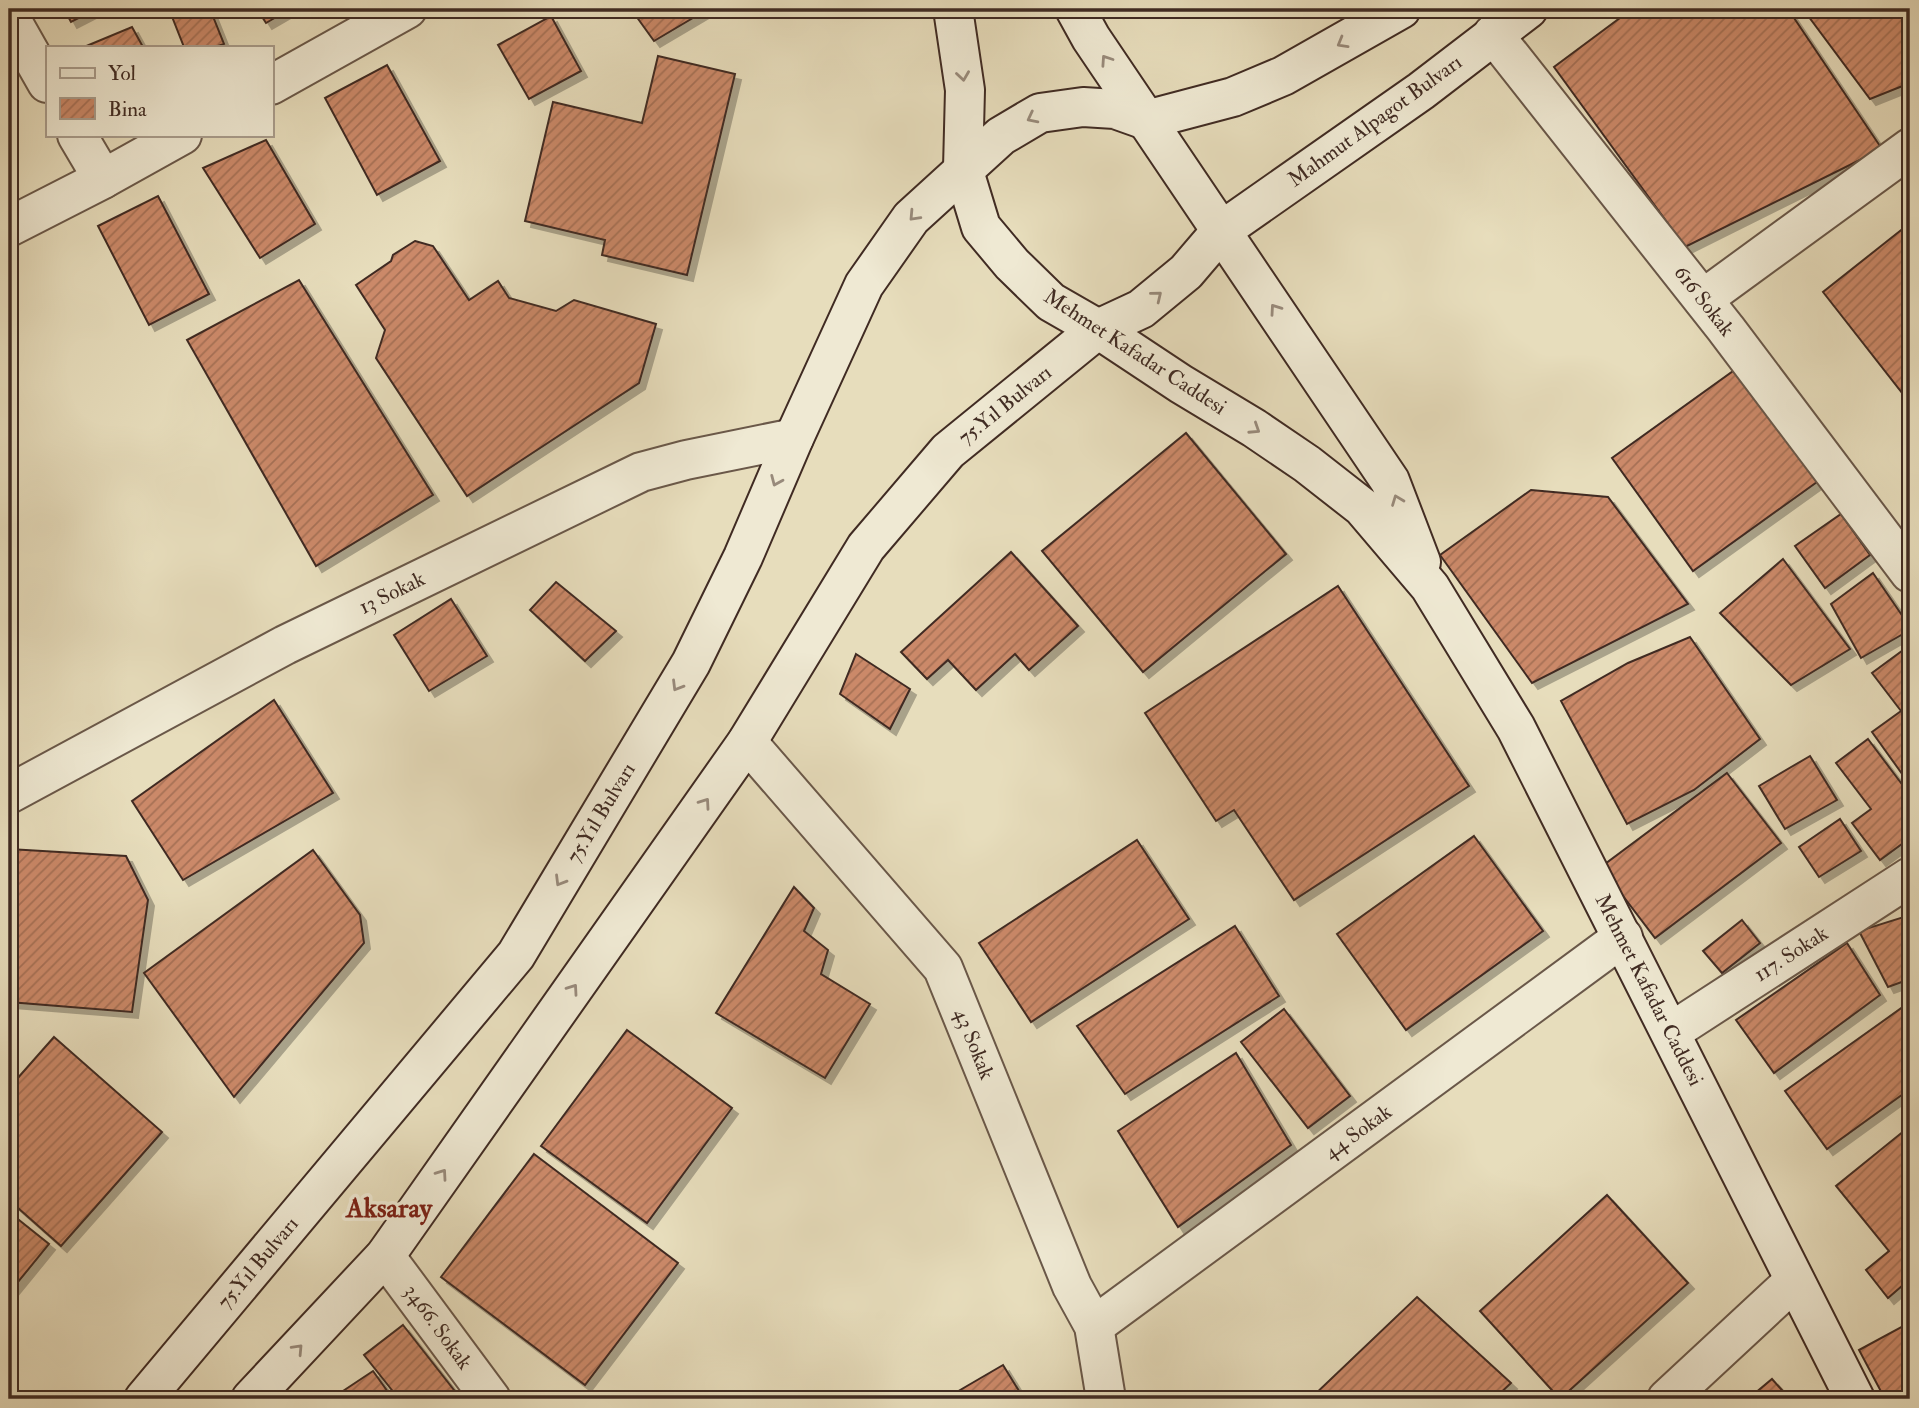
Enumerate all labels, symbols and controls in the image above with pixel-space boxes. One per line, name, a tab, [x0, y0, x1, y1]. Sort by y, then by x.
one-way arrow	[1336, 35, 1349, 48]
legend	[46, 46, 273, 136]
street label: Mahmut Alpagot Bulvarı	[1283, 49, 1468, 193]
one-way arrow	[1102, 55, 1114, 68]
text: Yol	[108, 60, 136, 87]
one-way arrow	[955, 70, 970, 82]
text: Bina	[108, 96, 147, 123]
one-way arrow	[1027, 109, 1040, 123]
one-way arrow	[910, 208, 923, 221]
street label: 616 Sokak	[1668, 260, 1740, 342]
street label: Mehmet Kafadar Caddesi	[1039, 283, 1232, 421]
one-way arrow	[1148, 292, 1161, 304]
one-way arrow	[1271, 304, 1283, 317]
street label: 75.Yıl Bulvarı	[953, 359, 1058, 451]
one-way arrow	[1248, 421, 1261, 434]
one-way arrow	[770, 474, 784, 486]
one-way arrow	[1392, 495, 1406, 507]
street label: 13 Sokak	[355, 565, 429, 621]
one-way arrow	[672, 678, 685, 691]
street label: 75.Yıl Bulvarı	[560, 757, 642, 868]
one-way arrow	[697, 798, 709, 811]
one-way arrow	[555, 874, 568, 887]
street label: Mehmet Kafadar Caddesi	[1589, 889, 1709, 1091]
street label: 117. Sokak	[1749, 920, 1833, 988]
one-way arrow	[565, 984, 577, 997]
street label: 43 Sokak	[948, 1005, 1000, 1083]
street label: 44 Sokak	[1319, 1098, 1397, 1166]
one-way arrow	[434, 1169, 446, 1182]
district label: Aksaray	[345, 1191, 434, 1226]
street label: 75.Yıl Bulvarı	[211, 1211, 305, 1315]
street label: 3466. Sokak	[398, 1279, 478, 1375]
one-way arrow	[289, 1344, 302, 1357]

